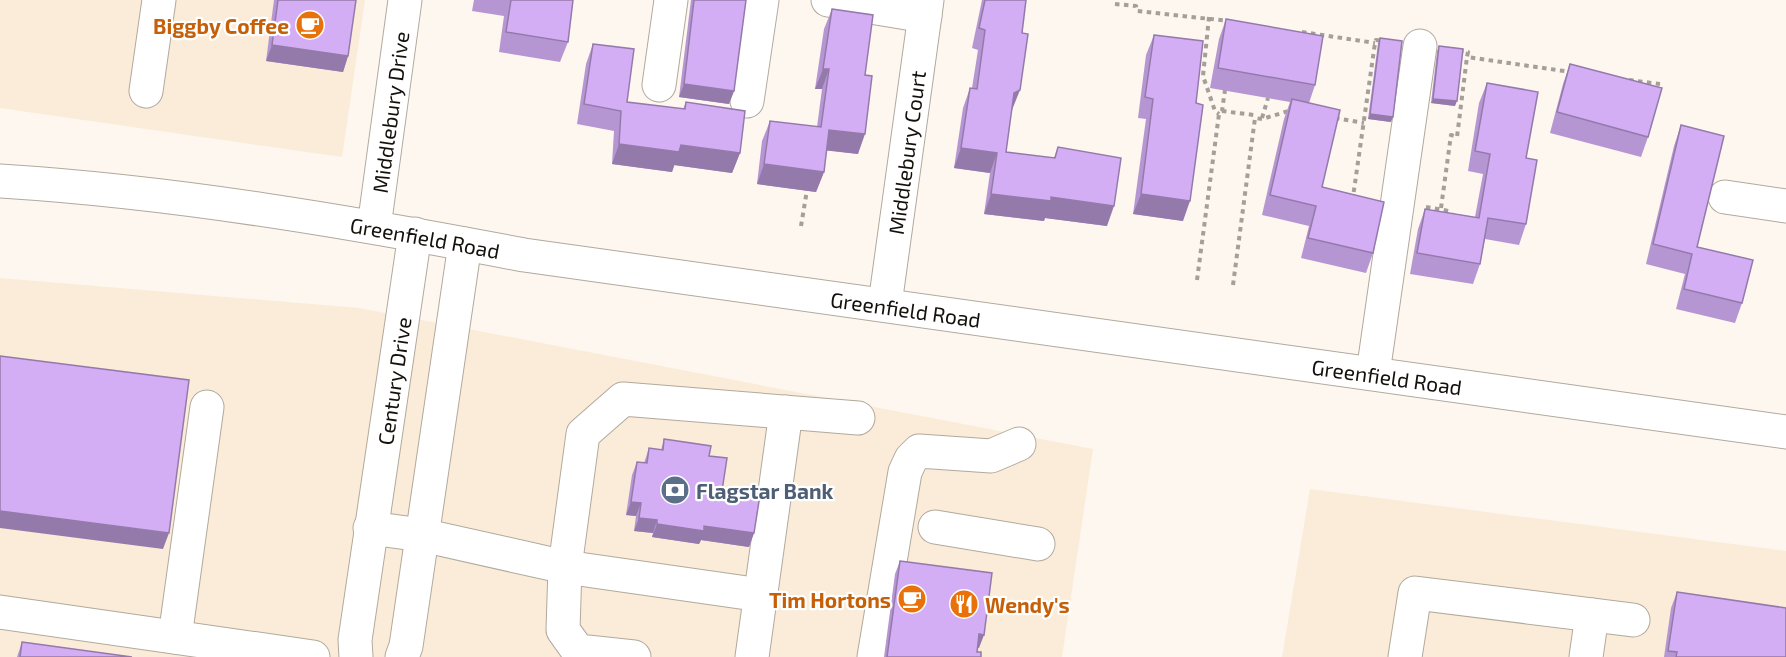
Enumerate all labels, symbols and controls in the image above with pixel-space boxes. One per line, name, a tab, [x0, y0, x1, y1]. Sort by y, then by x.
cafe icon: Biggby Coffee	[294, 9, 326, 41]
place label: Biggby Coffee	[153, 13, 289, 39]
street label: Middlebury Drive	[366, 30, 413, 194]
street label: Middlebury Court	[882, 69, 930, 236]
street label: Greenfield Road	[348, 211, 502, 263]
street label: Greenfield Road	[829, 286, 982, 331]
street label: Century Drive	[371, 315, 415, 447]
street label: Greenfield Road	[1310, 353, 1464, 399]
bank icon: Flagstar Bank	[659, 474, 691, 506]
place label: Flagstar Bank	[696, 478, 834, 503]
cafe icon: Tim Hortons	[896, 583, 928, 615]
place label: Tim Hortons	[769, 587, 891, 612]
restaurant icon: Wendy's	[948, 588, 980, 620]
place label: Wendy's	[985, 592, 1070, 618]

